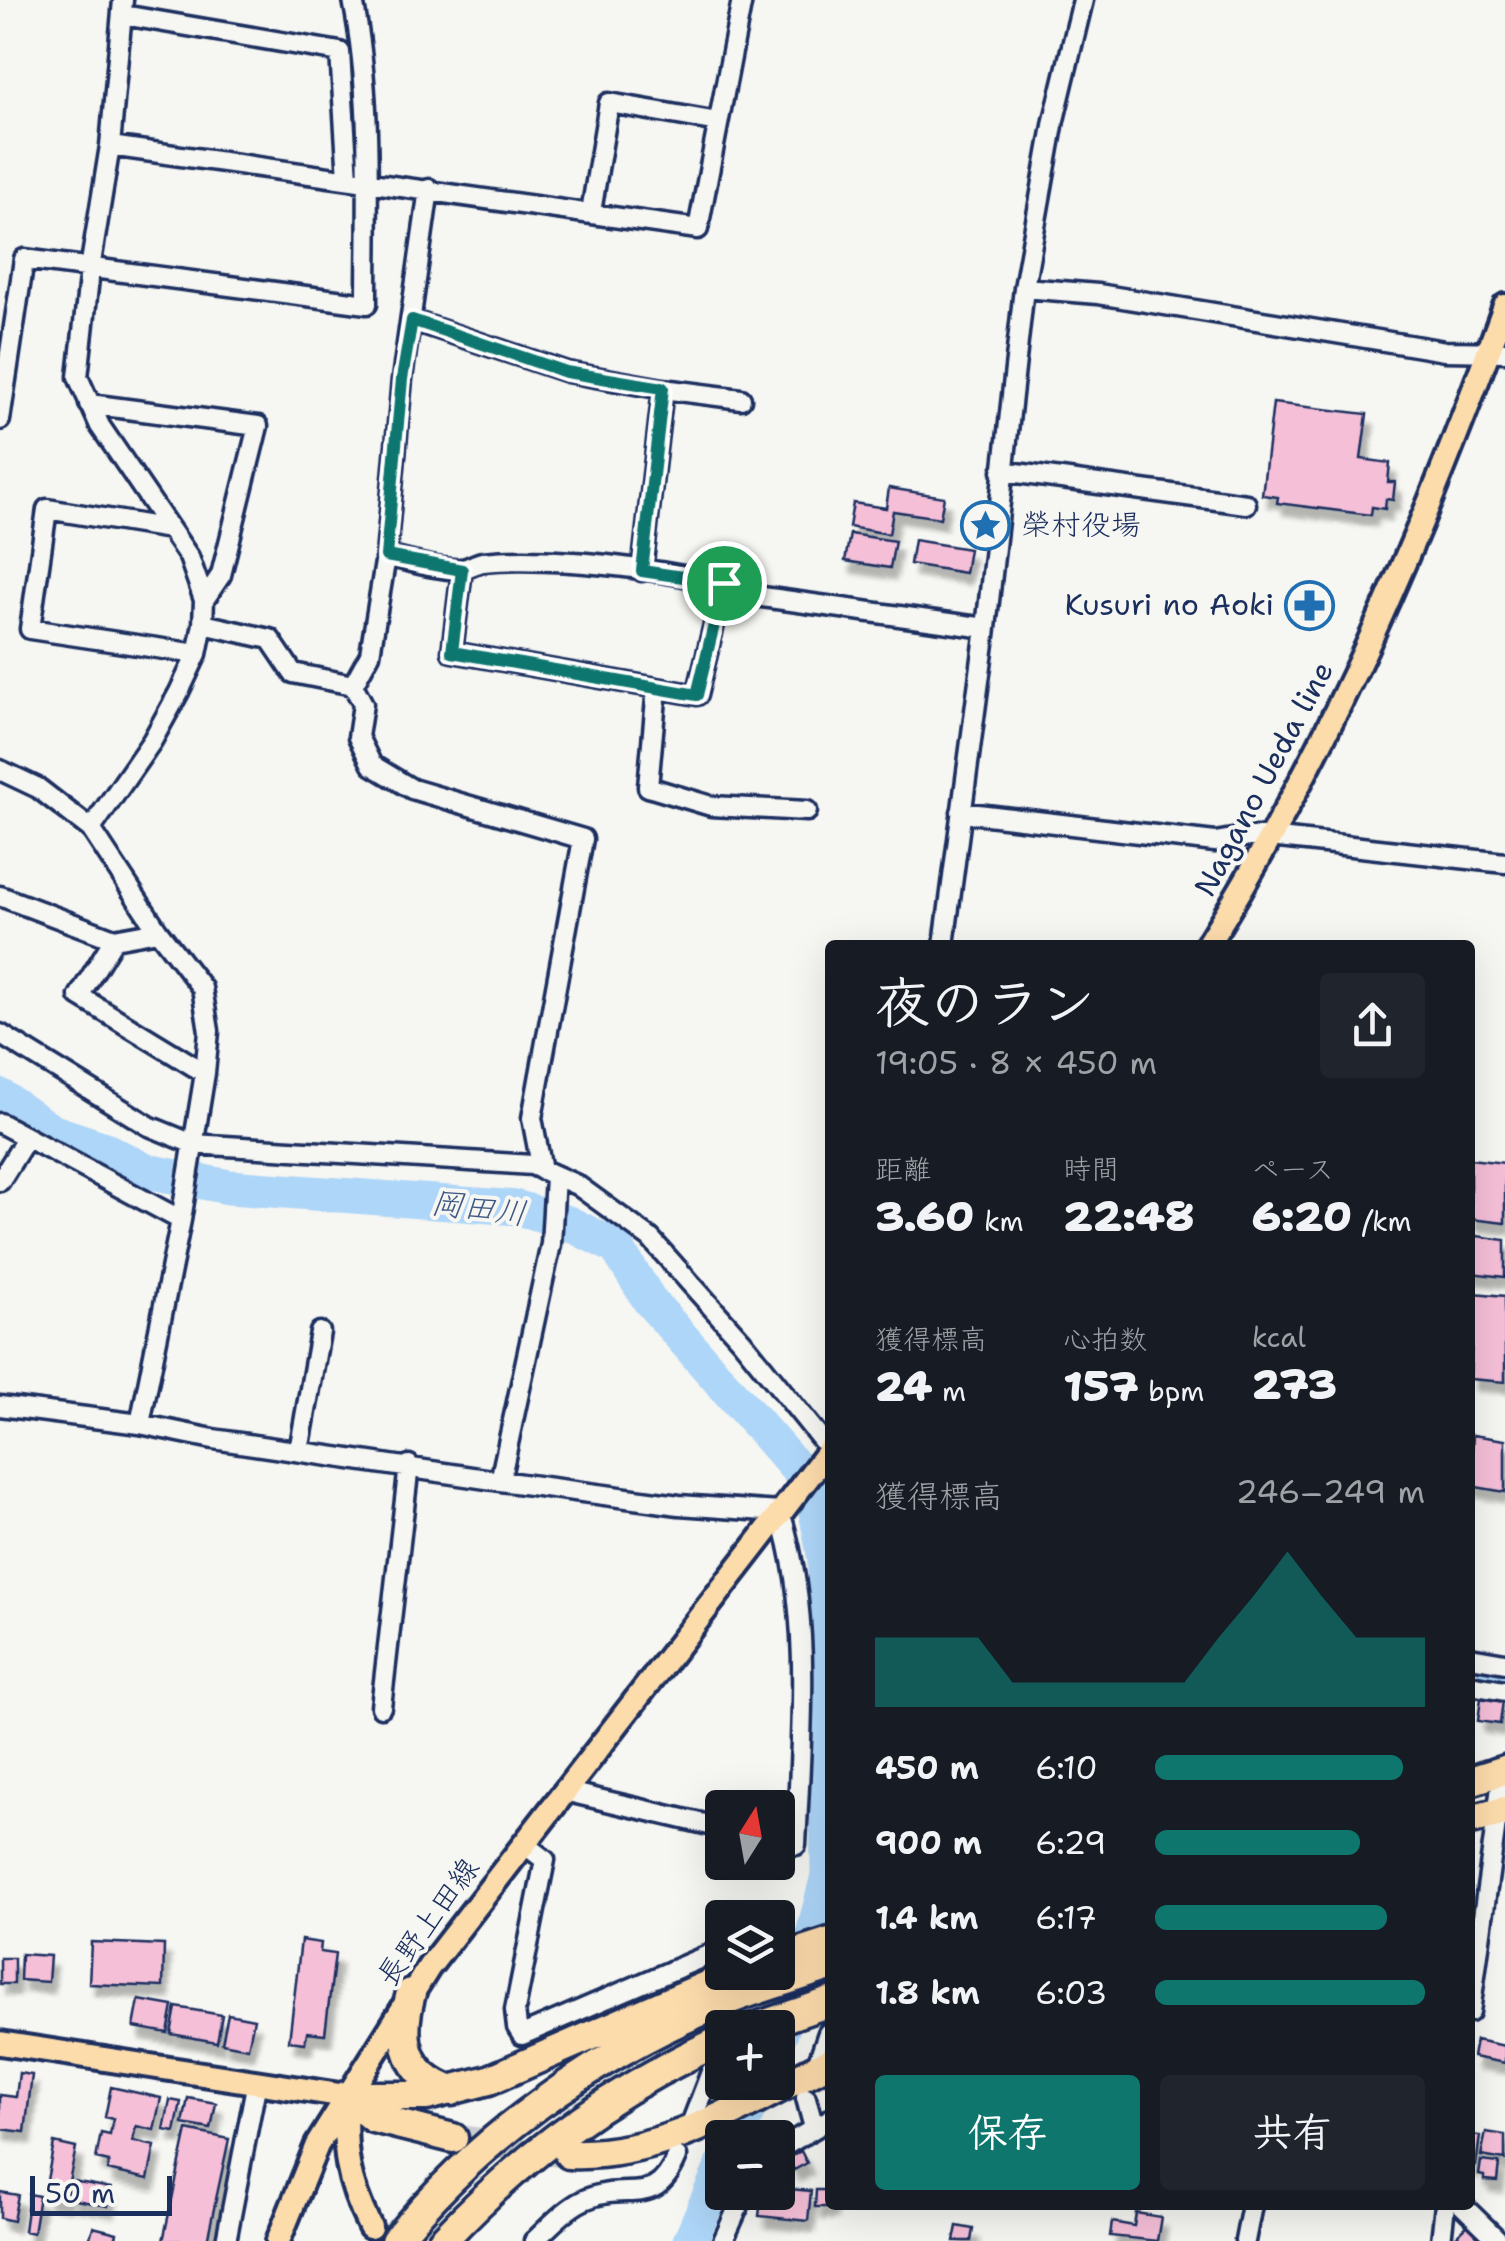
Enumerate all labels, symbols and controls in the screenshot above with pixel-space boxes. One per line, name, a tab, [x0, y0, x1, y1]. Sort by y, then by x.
place icon: 榮村役場	[960, 499, 1012, 551]
place label: 榮村役場	[1021, 504, 1141, 545]
pin	[682, 541, 767, 626]
icon: arrive	[697, 556, 752, 611]
pharmacy icon: Kusuri no Aoki	[1283, 579, 1335, 631]
place label: Kusuri no Aoki	[1065, 584, 1274, 625]
street label: Nagano Ueda line	[1184, 654, 1343, 904]
text: 夜のラン	[875, 966, 1095, 1040]
button: share	[1320, 973, 1425, 1078]
text: 19:05 · 8 × 450 m	[875, 1041, 1157, 1084]
text: 距離	[875, 1150, 931, 1188]
text: 時間	[1063, 1150, 1119, 1188]
text: ペース	[1252, 1150, 1334, 1188]
water label: 岡田川	[429, 1180, 529, 1235]
text: 3.60	[875, 1188, 974, 1244]
text: 22:48	[1063, 1188, 1194, 1244]
text: 6:20	[1252, 1188, 1352, 1244]
text: km	[974, 1202, 1024, 1240]
text: /km	[1352, 1202, 1412, 1240]
text: kcal	[1252, 1318, 1306, 1356]
text: 獲得標高	[875, 1320, 987, 1358]
text: 心拍数	[1063, 1320, 1147, 1358]
text: 273	[1252, 1356, 1337, 1412]
text: 24	[875, 1358, 932, 1414]
text: 157	[1063, 1358, 1139, 1414]
text: m	[932, 1372, 966, 1410]
text: bpm	[1139, 1372, 1204, 1410]
text: 246–249 m	[1236, 1470, 1425, 1513]
text: 獲得標高	[875, 1474, 1003, 1517]
text: 450 m	[875, 1746, 979, 1789]
text: 6:10	[1035, 1746, 1098, 1789]
north arrow	[705, 1790, 795, 1880]
map controls	[705, 1790, 795, 2210]
text: 900 m	[875, 1821, 982, 1864]
text: 6:29	[1035, 1821, 1107, 1864]
street label: 長野上田線	[367, 1849, 488, 1994]
text: 1.4 km	[875, 1896, 978, 1939]
text: 6:17	[1035, 1896, 1097, 1939]
button: layers	[705, 1900, 795, 1990]
text: 1.8 km	[875, 1971, 980, 2014]
text: 6:03	[1035, 1971, 1107, 2014]
button: +	[705, 2010, 795, 2100]
button: 保存	[875, 2075, 1140, 2190]
button: 共有	[1160, 2075, 1425, 2190]
button: −	[705, 2120, 795, 2210]
scale bar	[30, 2171, 172, 2216]
text: 50 m	[45, 2174, 115, 2212]

